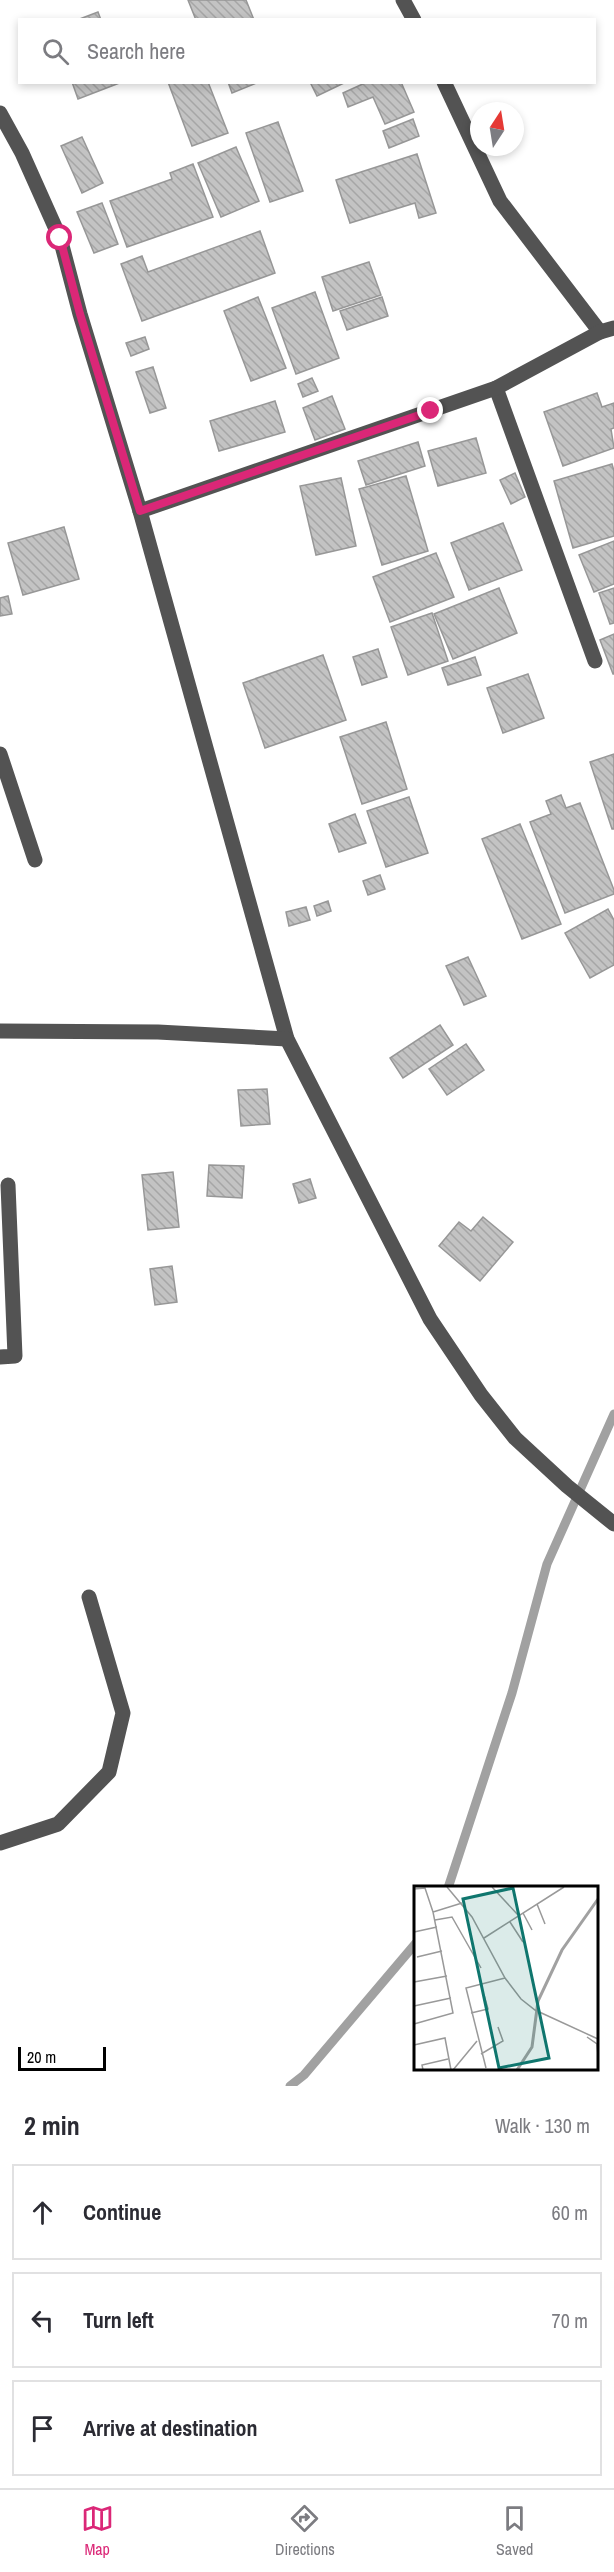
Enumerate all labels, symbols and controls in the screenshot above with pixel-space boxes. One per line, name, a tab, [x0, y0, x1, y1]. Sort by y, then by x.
search box	[18, 18, 596, 84]
icon: search	[39, 35, 72, 68]
text: Search here	[87, 36, 185, 66]
north arrow	[470, 102, 524, 156]
route start	[46, 224, 72, 250]
route end	[417, 397, 443, 423]
inset map	[414, 1886, 599, 2071]
scale bar	[18, 2044, 106, 2072]
text: 20 m	[27, 2046, 56, 2068]
text: 2 min	[24, 2108, 80, 2143]
text: Walk · 130 m	[495, 2112, 590, 2139]
icon: ahead	[26, 2196, 59, 2229]
text: Continue	[83, 2197, 161, 2227]
text: 60 m	[552, 2199, 588, 2226]
icon: left	[26, 2304, 59, 2337]
text: Turn left	[83, 2305, 154, 2335]
text: 70 m	[552, 2307, 588, 2334]
icon: arrive	[26, 2412, 59, 2445]
text: Arrive at destination	[83, 2413, 257, 2443]
tab: Map	[81, 2502, 114, 2560]
tab: Directions	[275, 2502, 335, 2560]
tab: Saved	[496, 2502, 533, 2560]

